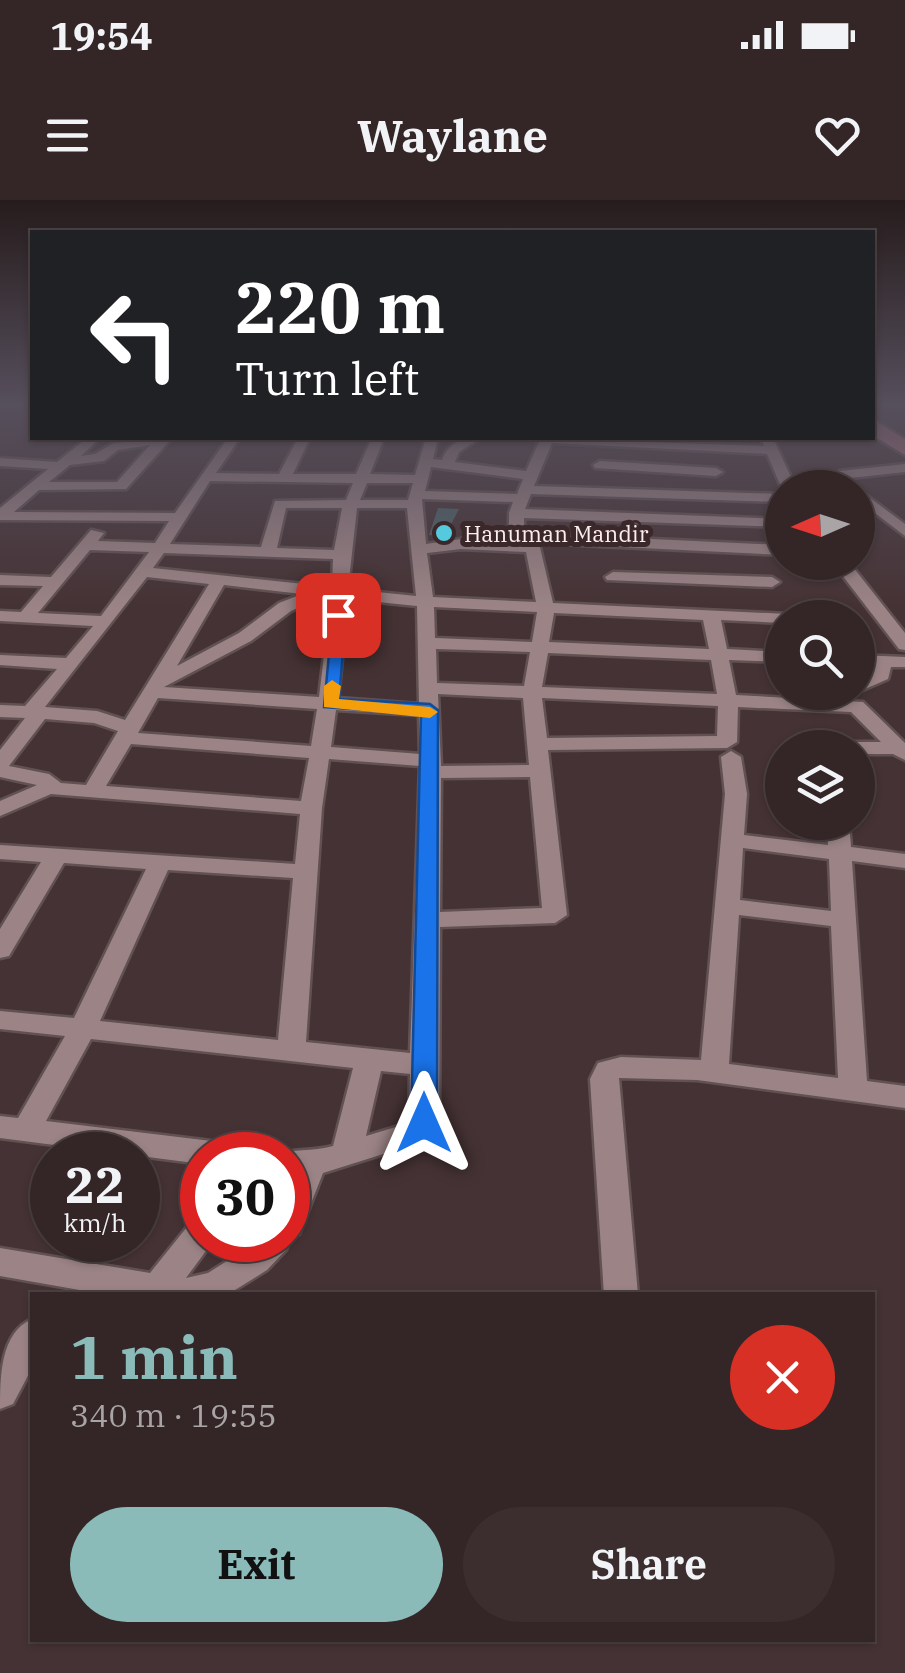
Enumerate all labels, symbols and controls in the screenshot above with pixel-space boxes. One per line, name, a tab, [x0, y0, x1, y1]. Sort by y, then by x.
text: 19:54	[50, 11, 153, 60]
text: Waylane	[357, 106, 548, 164]
icon: menu	[40, 108, 95, 163]
icon: heart	[810, 108, 865, 163]
text: 220 m	[235, 261, 445, 352]
icon: left	[70, 270, 200, 400]
text: Turn left	[235, 349, 419, 407]
north arrow	[765, 470, 875, 580]
map controls	[765, 470, 875, 840]
place label: Hanuman Mandir	[464, 519, 649, 548]
marker: Hanuman Mandir	[433, 522, 455, 544]
pin	[296, 573, 381, 658]
icon: arrive	[311, 588, 366, 643]
button: search	[765, 600, 875, 710]
button: layers	[765, 730, 875, 840]
position arrow	[372, 1071, 476, 1175]
speed limit sign: 30	[180, 1132, 310, 1262]
text: 22	[65, 1152, 125, 1217]
text: km/h	[63, 1206, 127, 1239]
text: 1 min	[70, 1317, 238, 1396]
button: close	[730, 1325, 835, 1430]
text: 340 m · 19:55	[70, 1394, 277, 1436]
button: Exit	[70, 1507, 443, 1622]
button: Share	[463, 1507, 835, 1622]

